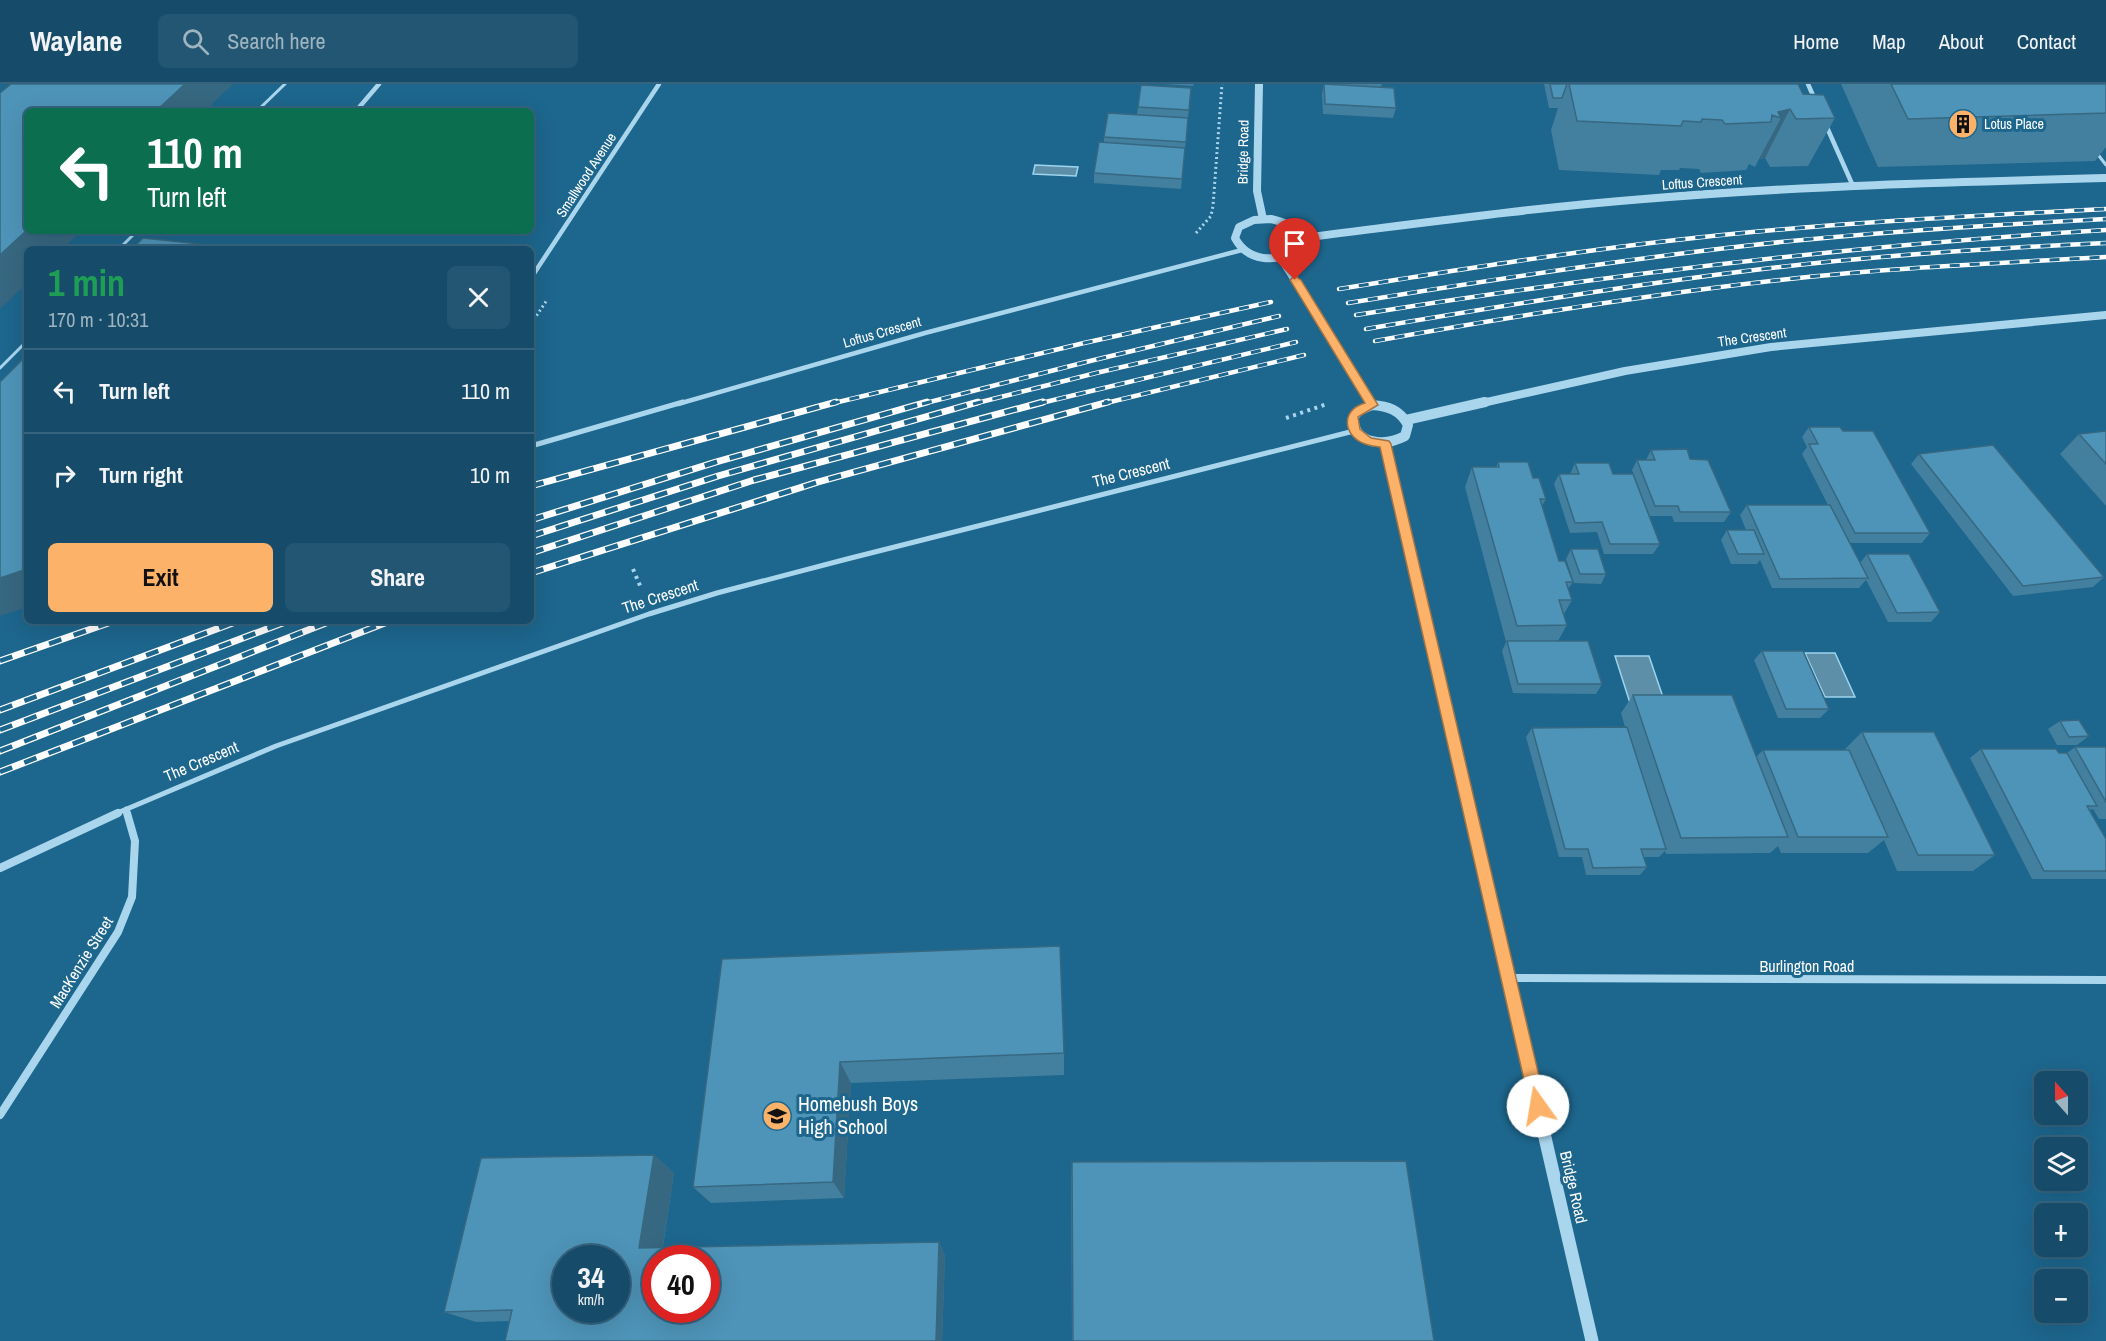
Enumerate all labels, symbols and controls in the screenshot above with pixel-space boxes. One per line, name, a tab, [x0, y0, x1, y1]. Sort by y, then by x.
search box	[158, 14, 578, 68]
text: Waylane	[30, 22, 122, 60]
icon: search	[179, 25, 212, 58]
text: Search here	[227, 26, 326, 56]
text: Home	[1793, 27, 1839, 56]
text: Map	[1872, 27, 1906, 56]
text: About	[1939, 27, 1984, 56]
text: Contact	[2017, 27, 2076, 56]
building icon: Lotus Place	[1947, 108, 1979, 140]
place label: Lotus Place	[1984, 115, 2044, 133]
street label: Bridge Road	[1233, 120, 1253, 184]
text: 110 m	[147, 125, 243, 181]
street label: Smallwood Avenue	[552, 129, 620, 221]
icon: left	[48, 132, 126, 210]
street label: Loftus Crescent	[1661, 170, 1743, 194]
text: Turn left	[147, 179, 226, 215]
pin	[1269, 218, 1320, 280]
icon: arrive	[1278, 227, 1311, 260]
text: 1 min	[48, 259, 125, 307]
button: close	[447, 266, 510, 329]
text: 170 m · 10:31	[48, 306, 148, 333]
street label: Loftus Crescent	[841, 312, 923, 352]
street label: The Crescent	[1717, 323, 1787, 351]
icon: left	[48, 375, 81, 408]
text: Turn left	[99, 376, 170, 406]
text: 110 m	[461, 376, 510, 406]
street label: The Crescent	[1090, 452, 1172, 492]
icon: right	[48, 459, 81, 492]
text: Turn right	[99, 460, 183, 490]
text: 10 m	[470, 460, 510, 490]
button: Exit	[48, 543, 273, 612]
button: Share	[285, 543, 510, 612]
street label: The Crescent	[619, 573, 701, 619]
street label: The Crescent	[160, 735, 242, 787]
street label: MacKenzie Street	[44, 912, 118, 1012]
street label: Burlington Road	[1760, 955, 1854, 977]
north arrow	[2034, 1071, 2088, 1125]
map controls	[2034, 1071, 2088, 1323]
position arrow	[1506, 1074, 1570, 1138]
place label: Homebush Boys High School	[798, 1090, 918, 1140]
school or university icon: Homebush Boys High School	[761, 1100, 793, 1132]
button: layers	[2034, 1137, 2088, 1191]
street label: Bridge Road	[1555, 1149, 1593, 1225]
button: +	[2034, 1203, 2088, 1257]
speed limit sign: 40	[642, 1245, 720, 1323]
text: 34	[577, 1257, 605, 1297]
button: −	[2034, 1269, 2088, 1323]
text: km/h	[578, 1289, 604, 1310]

